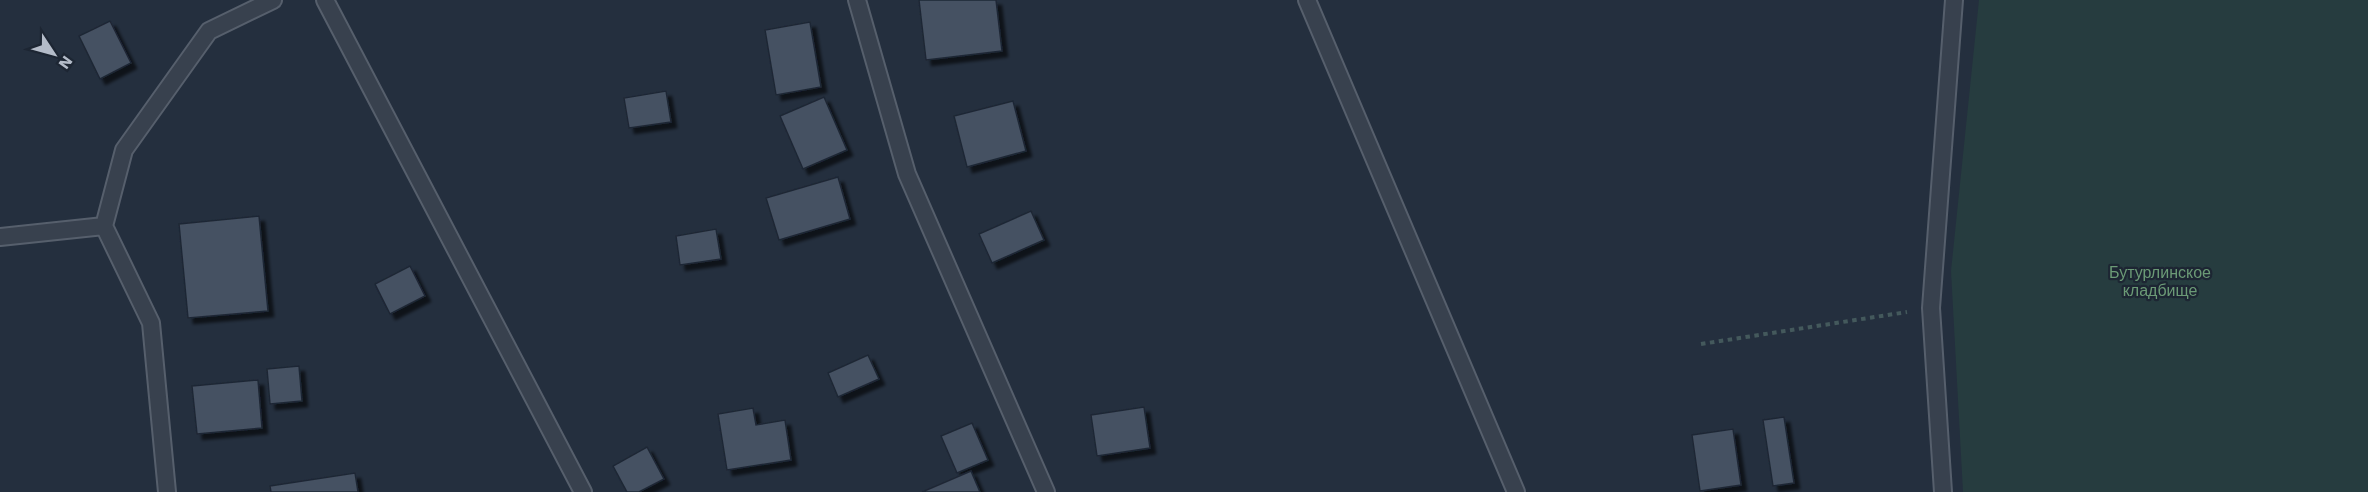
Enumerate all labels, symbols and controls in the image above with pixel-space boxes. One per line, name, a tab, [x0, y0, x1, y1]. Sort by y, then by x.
north arrow	[24, 24, 84, 84]
text: N	[55, 52, 77, 73]
park label: Бутурлинское кладбище	[2109, 263, 2211, 300]

